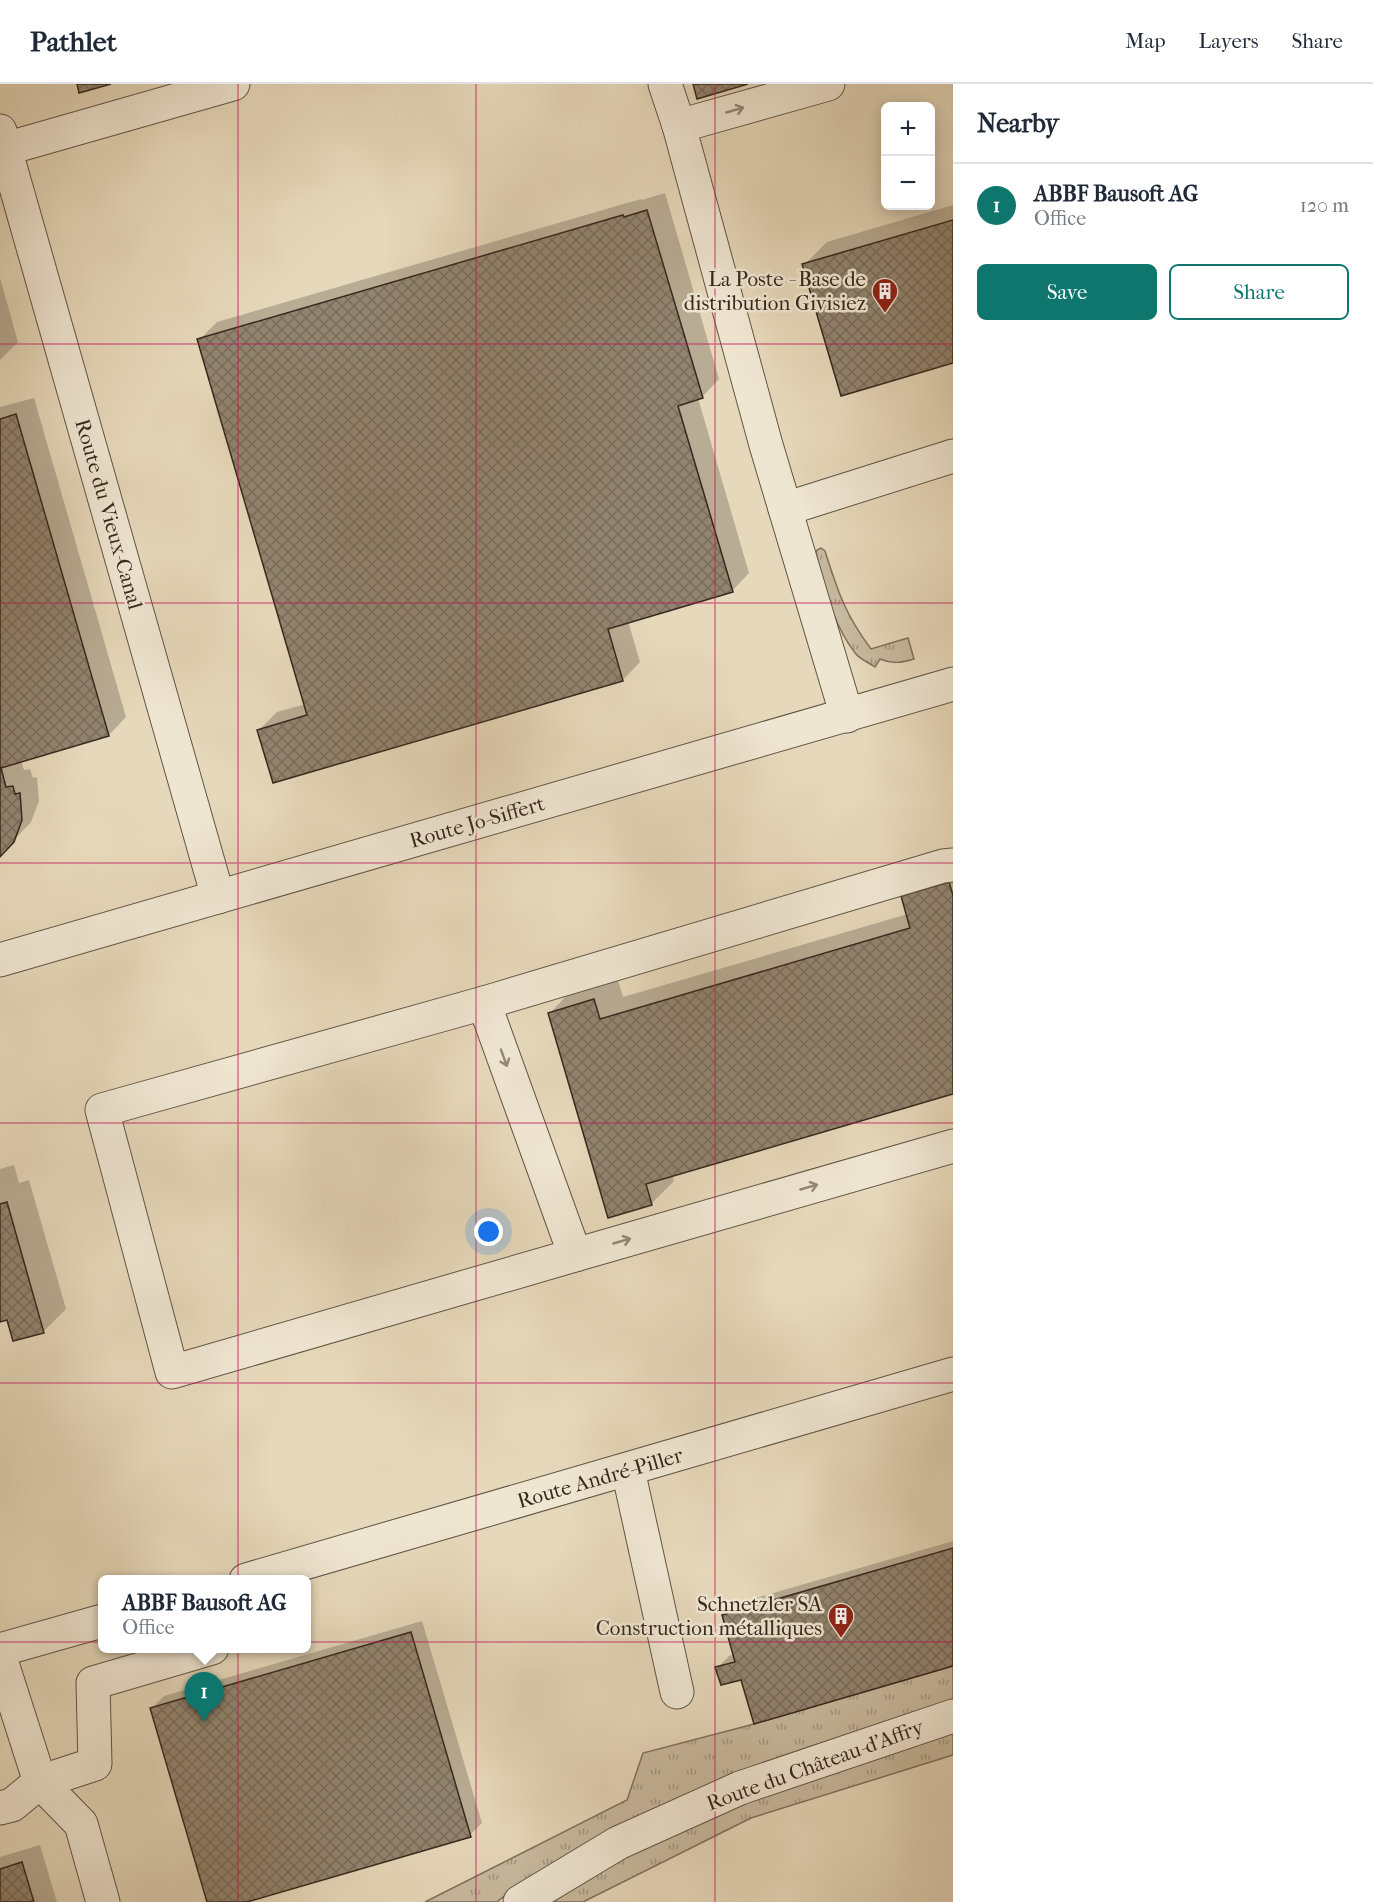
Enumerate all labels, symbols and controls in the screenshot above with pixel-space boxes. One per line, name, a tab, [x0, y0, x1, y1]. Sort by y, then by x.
text: Pathlet	[30, 25, 117, 58]
text: Map	[1125, 29, 1166, 53]
text: Layers	[1199, 29, 1258, 53]
text: Share	[1291, 29, 1343, 53]
map controls	[881, 102, 935, 210]
button: +	[881, 102, 935, 156]
one-way arrow	[725, 104, 744, 115]
text: Nearby	[977, 108, 1059, 139]
button: −	[881, 156, 935, 210]
text: ABBF Bausoft AG	[1034, 181, 1198, 207]
text: 1	[993, 194, 1000, 217]
text: 120 m	[1300, 194, 1349, 217]
text: Office	[1034, 207, 1086, 230]
button: Save	[977, 264, 1157, 320]
button: Share	[1169, 264, 1349, 320]
place label: La Poste - Base de distribution Givisiez	[684, 267, 866, 315]
building icon: La Poste - Base de distribution Givisiez	[870, 276, 900, 314]
street label: Route du Vieux-Canal	[70, 416, 148, 612]
street label: Route Jo-Siffert	[407, 791, 548, 853]
one-way arrow	[499, 1048, 510, 1067]
one-way arrow	[799, 1181, 818, 1193]
your location	[474, 1217, 503, 1246]
one-way arrow	[612, 1235, 631, 1246]
street label: Route André-Piller	[514, 1443, 686, 1513]
popup	[98, 1575, 311, 1653]
text: ABBF Bausoft AG	[122, 1590, 287, 1616]
place label: Schnetzler SA Construction métalliques	[596, 1592, 822, 1640]
building icon: Schnetzler SA Construction métalliques	[826, 1601, 856, 1639]
text: Office	[122, 1616, 174, 1639]
pin: 1	[184, 1672, 224, 1722]
street label: Route du Château-d'Affry	[703, 1714, 927, 1815]

